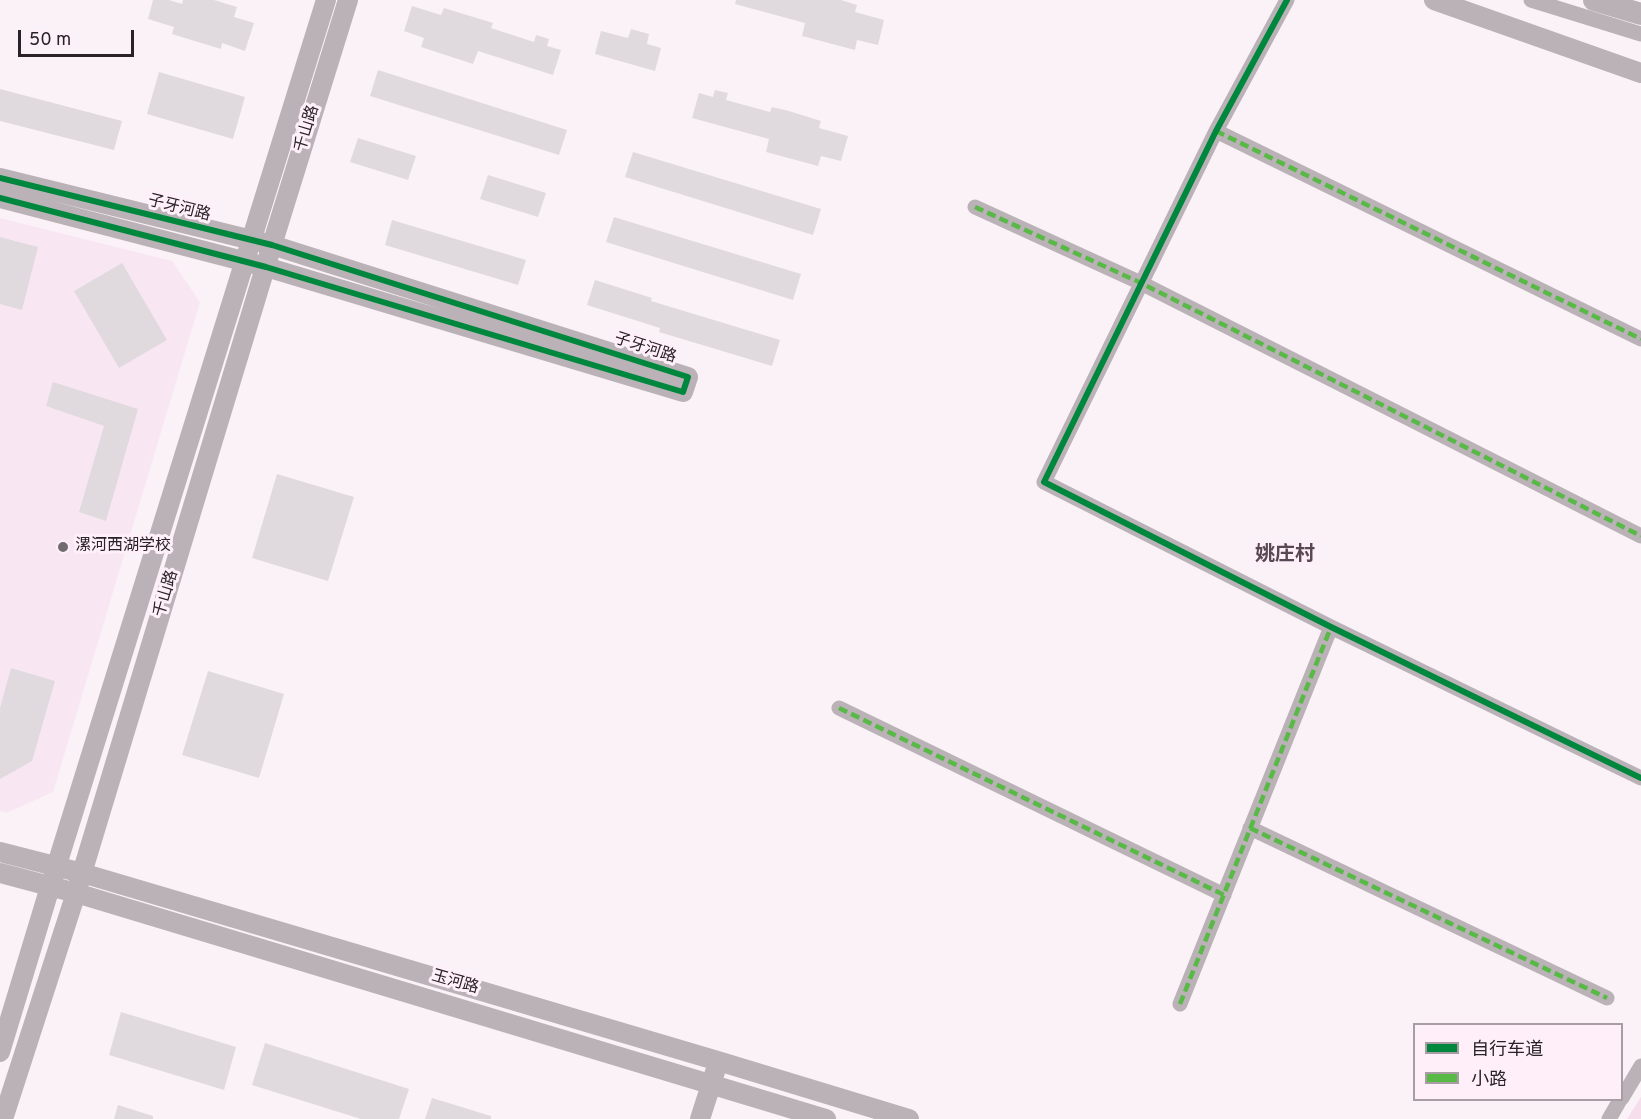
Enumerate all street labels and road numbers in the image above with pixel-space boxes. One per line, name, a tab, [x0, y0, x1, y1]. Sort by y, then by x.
street label: 千山路	[292, 103, 324, 155]
street label: 子牙河路	[146, 192, 212, 226]
street label: 子牙河路	[612, 330, 678, 368]
street label: 千山路	[151, 568, 183, 620]
street label: 玉河路	[429, 967, 481, 999]

